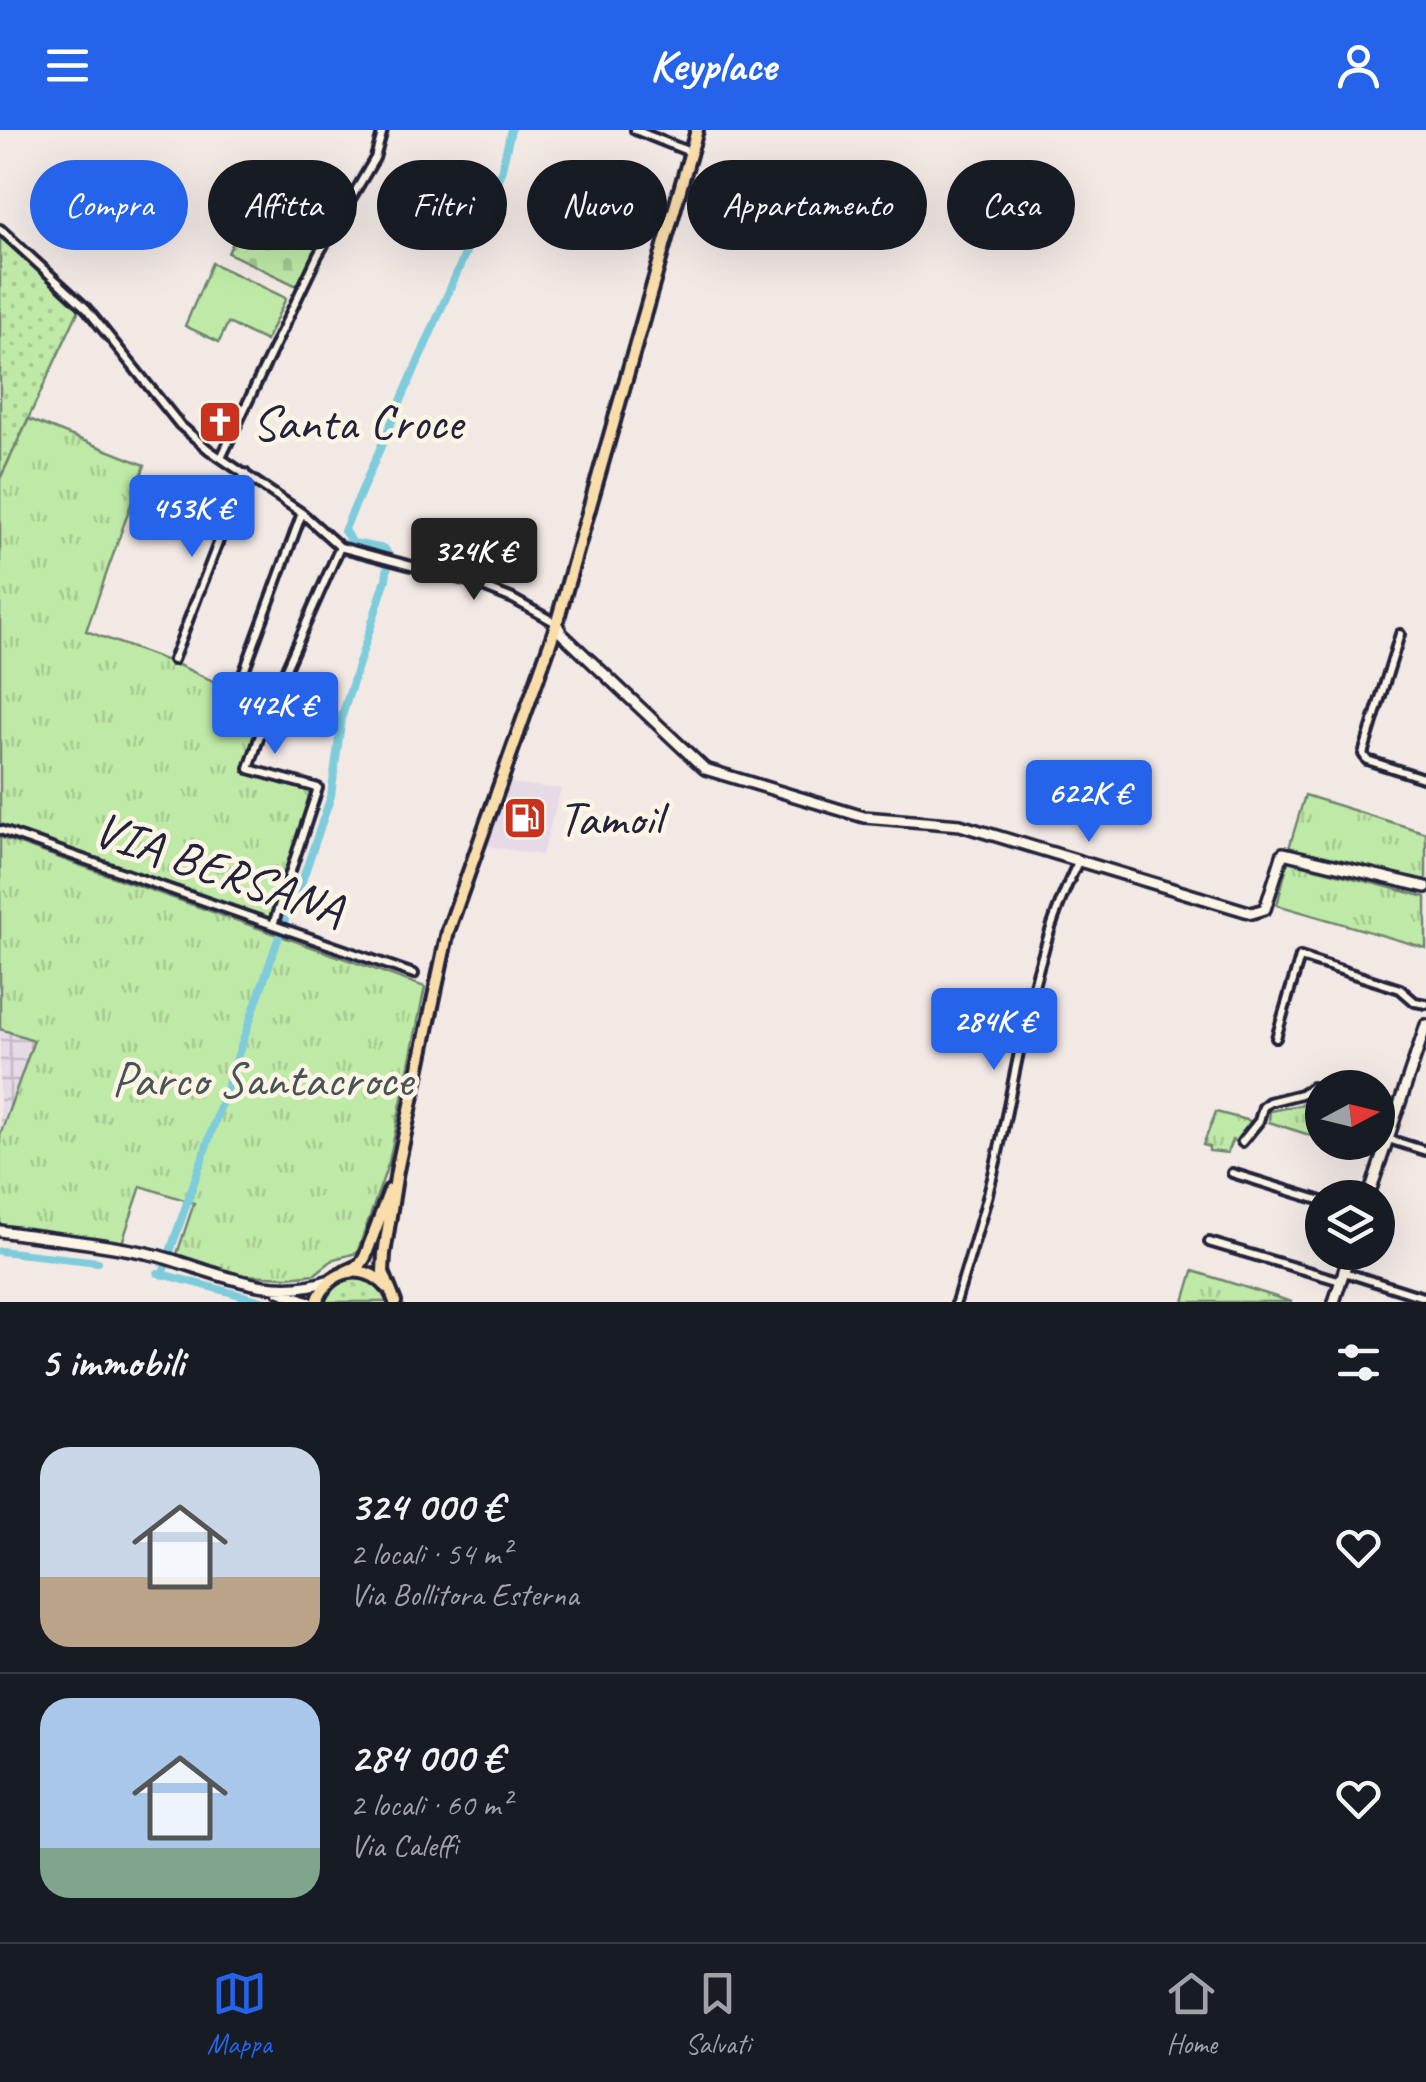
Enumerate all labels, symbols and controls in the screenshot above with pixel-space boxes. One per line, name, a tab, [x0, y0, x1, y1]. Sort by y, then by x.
text: Keyplace	[650, 37, 776, 94]
icon: menu	[40, 38, 95, 93]
icon: person	[1331, 38, 1386, 93]
chip: Compra	[30, 160, 188, 250]
chip: Affitta	[208, 160, 357, 250]
chip: Filtri	[377, 160, 507, 250]
chip: Nuovo	[527, 160, 667, 250]
chip: Appartamento	[687, 160, 927, 250]
chip: Casa	[947, 160, 1075, 250]
place label: Santa Croce	[252, 391, 466, 454]
church icon: Santa Croce	[197, 399, 243, 445]
pin: 453K €	[111, 475, 273, 560]
text: 453K €	[151, 487, 233, 528]
pin: 324K €	[393, 518, 555, 603]
text: 324K €	[433, 530, 515, 571]
pin: 442K €	[194, 672, 356, 757]
text: 442K €	[234, 684, 316, 725]
pin: 622K €	[1008, 760, 1170, 845]
text: 622K €	[1048, 772, 1130, 813]
place label: Tamoil	[558, 787, 670, 850]
fuel station icon: Tamoil	[502, 795, 548, 841]
street label: VIA BERSANA	[86, 797, 353, 941]
pin: 284K €	[913, 988, 1075, 1073]
text: 284K €	[953, 1000, 1035, 1041]
park label: Parco Santacroce	[111, 1048, 415, 1111]
north arrow	[1305, 1070, 1395, 1160]
map controls	[1305, 1070, 1395, 1270]
button: layers	[1305, 1180, 1395, 1270]
icon: filters	[1331, 1335, 1386, 1390]
text: 5 immobili	[40, 1336, 184, 1389]
text: 324 000 €	[350, 1480, 503, 1533]
icon: home	[120, 1487, 240, 1607]
icon: heart	[1331, 1520, 1386, 1575]
text: 2 locali · 54 m²	[350, 1533, 510, 1574]
text: Via Bollitora Esterna	[350, 1574, 579, 1615]
text: 284 000 €	[350, 1731, 503, 1784]
icon: home	[120, 1738, 240, 1858]
icon: heart	[1331, 1771, 1386, 1826]
text: 2 locali · 60 m²	[350, 1784, 510, 1825]
text: Via Caleffi	[350, 1825, 458, 1866]
tab: Mappa	[207, 1966, 272, 2061]
tab: Salvati	[685, 1966, 751, 2061]
tab: Home	[1164, 1966, 1219, 2061]

